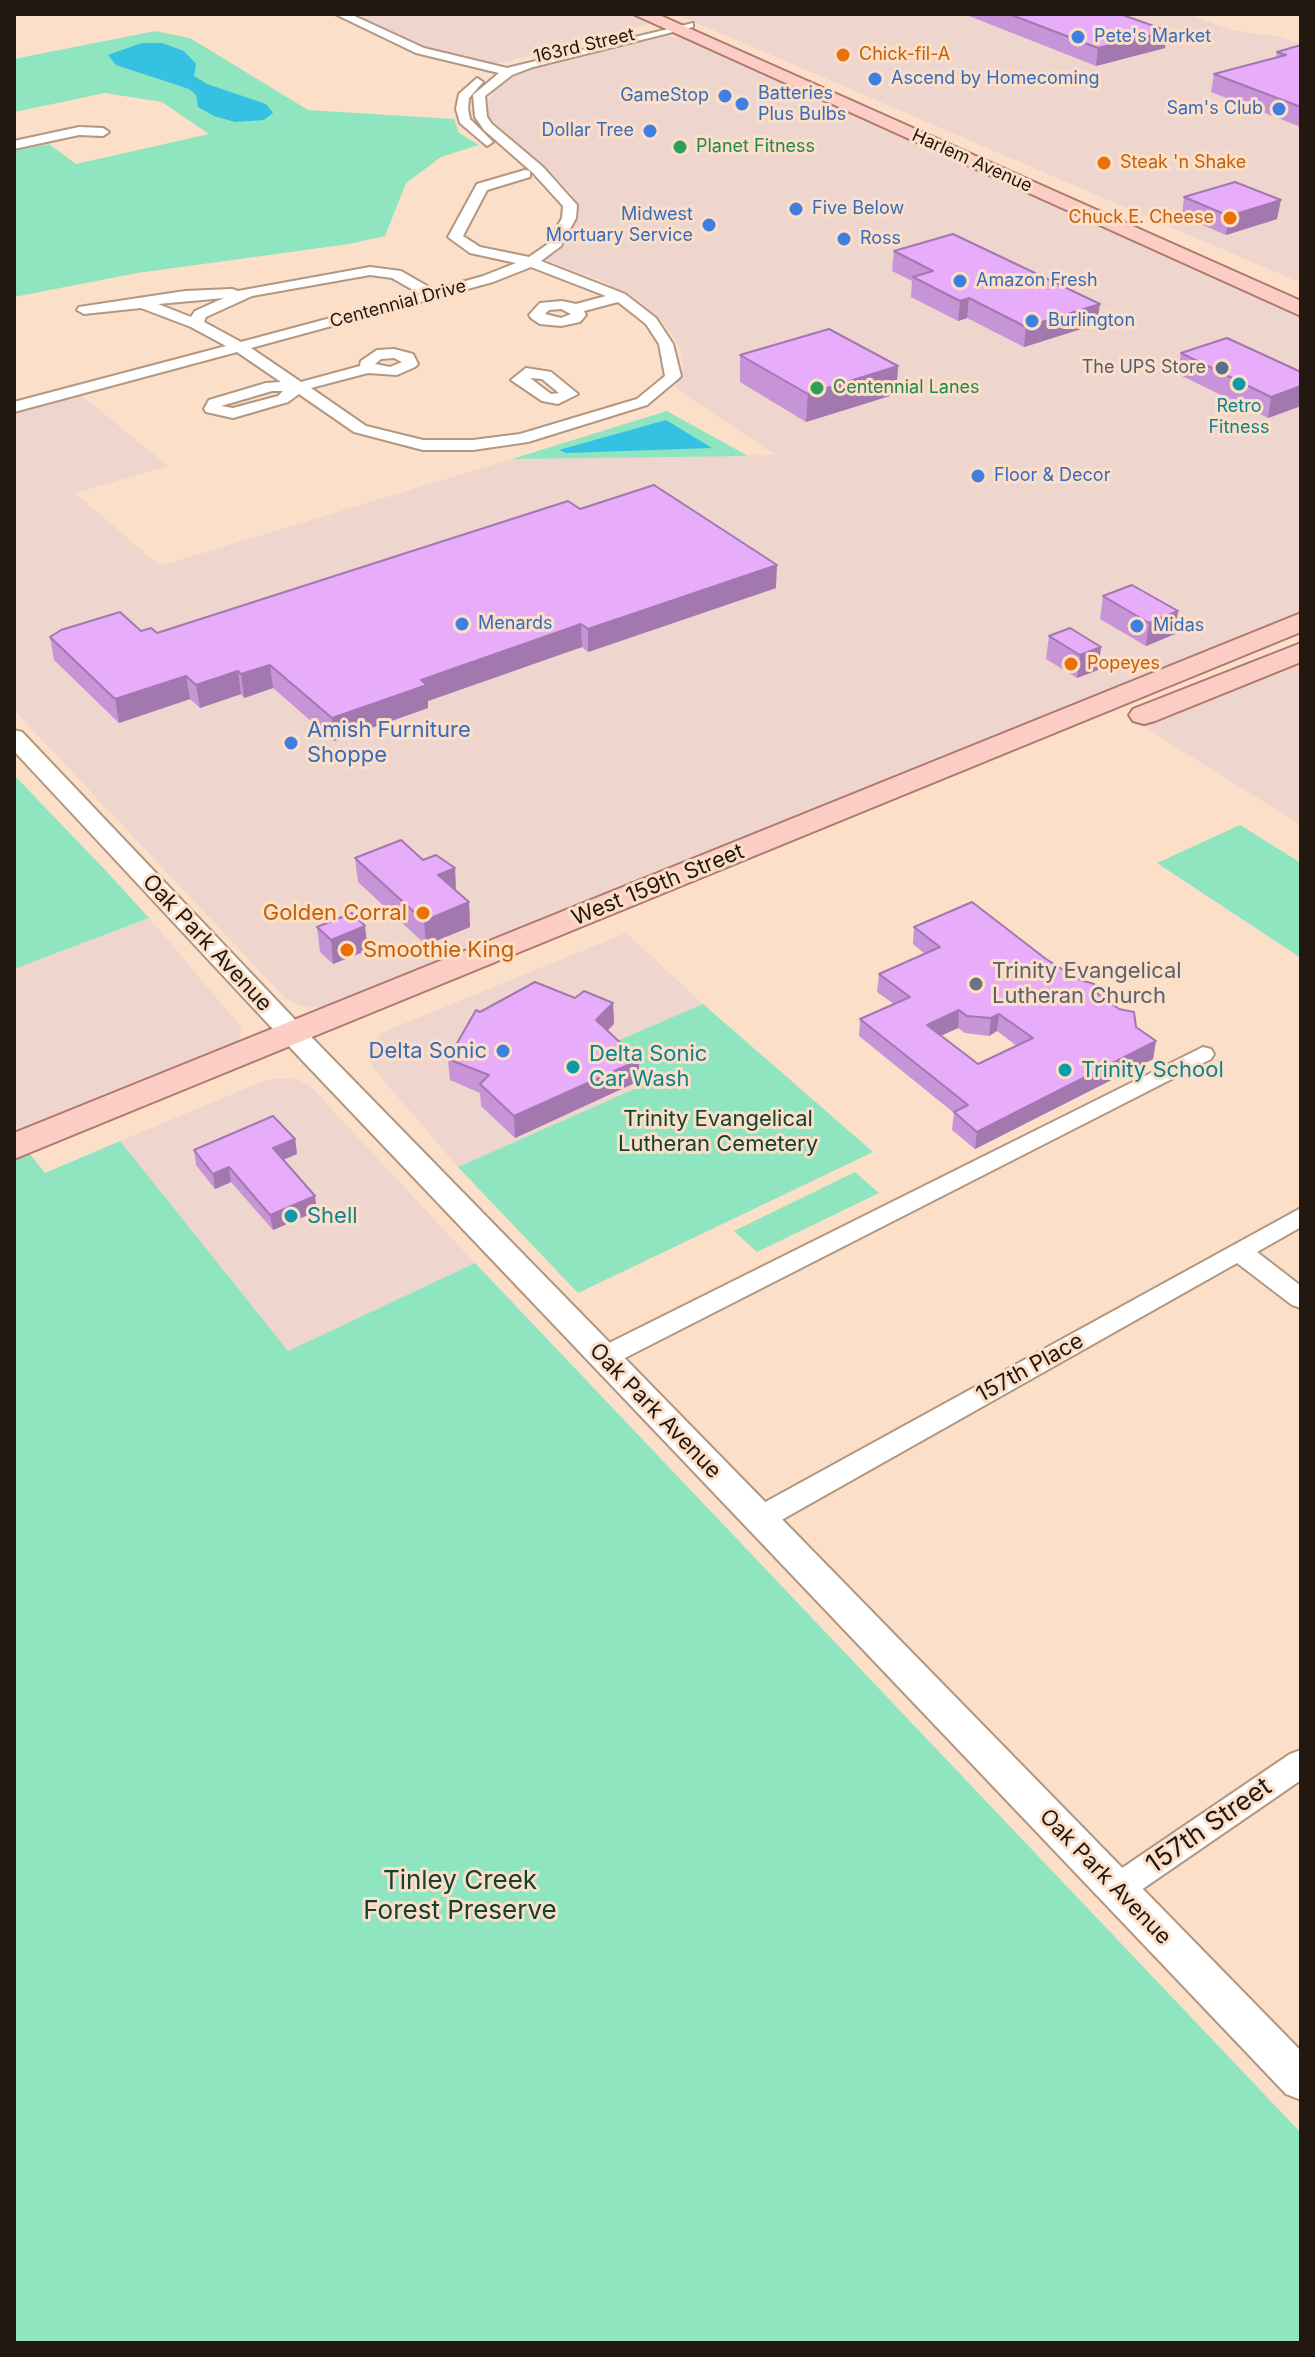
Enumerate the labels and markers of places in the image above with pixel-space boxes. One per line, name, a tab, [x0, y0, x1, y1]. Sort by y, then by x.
place label: Pete's Market	[1094, 26, 1211, 48]
marker: Pete's Market	[1069, 28, 1087, 46]
place label: Chick-fil-A	[859, 44, 950, 66]
marker: Chick-fil-A	[834, 46, 852, 64]
place label: Ascend by Homecoming	[891, 68, 1100, 90]
marker: Ascend by Homecoming	[866, 70, 884, 88]
place label: Batteries Plus Bulbs	[758, 83, 846, 126]
place label: GameStop	[620, 85, 709, 107]
marker: GameStop	[716, 87, 734, 105]
marker: Batteries Plus Bulbs	[733, 95, 751, 113]
place label: Sam's Club	[1166, 98, 1263, 120]
marker: Sam's Club	[1270, 100, 1288, 118]
place label: Dollar Tree	[541, 120, 634, 142]
marker: Dollar Tree	[641, 122, 659, 140]
place label: Planet Fitness	[696, 136, 815, 158]
marker: Planet Fitness	[671, 138, 689, 156]
place label: Steak 'n Shake	[1120, 152, 1246, 174]
marker: Steak 'n Shake	[1095, 154, 1113, 172]
place label: Five Below	[812, 198, 904, 220]
marker: Five Below	[787, 200, 805, 218]
place label: Midwest Mortuary Service	[546, 204, 693, 246]
place label: Chuck E. Cheese	[1068, 207, 1214, 229]
marker: Chuck E. Cheese	[1221, 209, 1239, 227]
marker: Midwest Mortuary Service	[700, 216, 718, 234]
place label: Ross	[860, 228, 901, 250]
marker: Ross	[835, 230, 853, 248]
place label: Amazon Fresh	[976, 270, 1098, 292]
marker: Amazon Fresh	[951, 272, 969, 290]
place label: Burlington	[1048, 310, 1135, 332]
marker: Burlington	[1023, 312, 1041, 330]
place label: The UPS Store	[1082, 357, 1206, 379]
marker: The UPS Store	[1213, 359, 1231, 377]
marker: Retro Fitness	[1230, 375, 1248, 393]
place label: Centennial Lanes	[833, 377, 980, 399]
marker: Centennial Lanes	[808, 379, 826, 397]
place label: Retro Fitness	[1208, 396, 1270, 438]
place label: Floor & Decor	[994, 465, 1110, 487]
marker: Floor & Decor	[969, 467, 987, 485]
place label: Menards	[478, 613, 552, 635]
marker: Menards	[453, 615, 471, 633]
place label: Midas	[1153, 615, 1204, 637]
marker: Midas	[1128, 617, 1146, 635]
place label: Popeyes	[1087, 653, 1160, 675]
marker: Popeyes	[1062, 655, 1080, 673]
place label: Amish Furniture Shoppe	[307, 717, 471, 768]
marker: Amish Furniture Shoppe	[282, 734, 300, 752]
place label: Golden Corral	[263, 900, 407, 926]
marker: Golden Corral	[414, 904, 432, 922]
place label: Smoothie King	[363, 937, 514, 963]
marker: Smoothie King	[338, 941, 356, 959]
place label: Trinity Evangelical Lutheran Church	[992, 958, 1182, 1010]
marker: Trinity Evangelical Lutheran Church	[967, 975, 985, 993]
place label: Delta Sonic	[369, 1038, 487, 1064]
place label: Delta Sonic Car Wash	[589, 1041, 707, 1092]
marker: Delta Sonic	[494, 1042, 512, 1060]
place label: Trinity School	[1081, 1057, 1224, 1083]
marker: Delta Sonic Car Wash	[564, 1058, 582, 1076]
marker: Trinity School	[1056, 1061, 1074, 1079]
place label: Shell	[307, 1203, 358, 1229]
marker: Shell	[282, 1207, 300, 1225]

